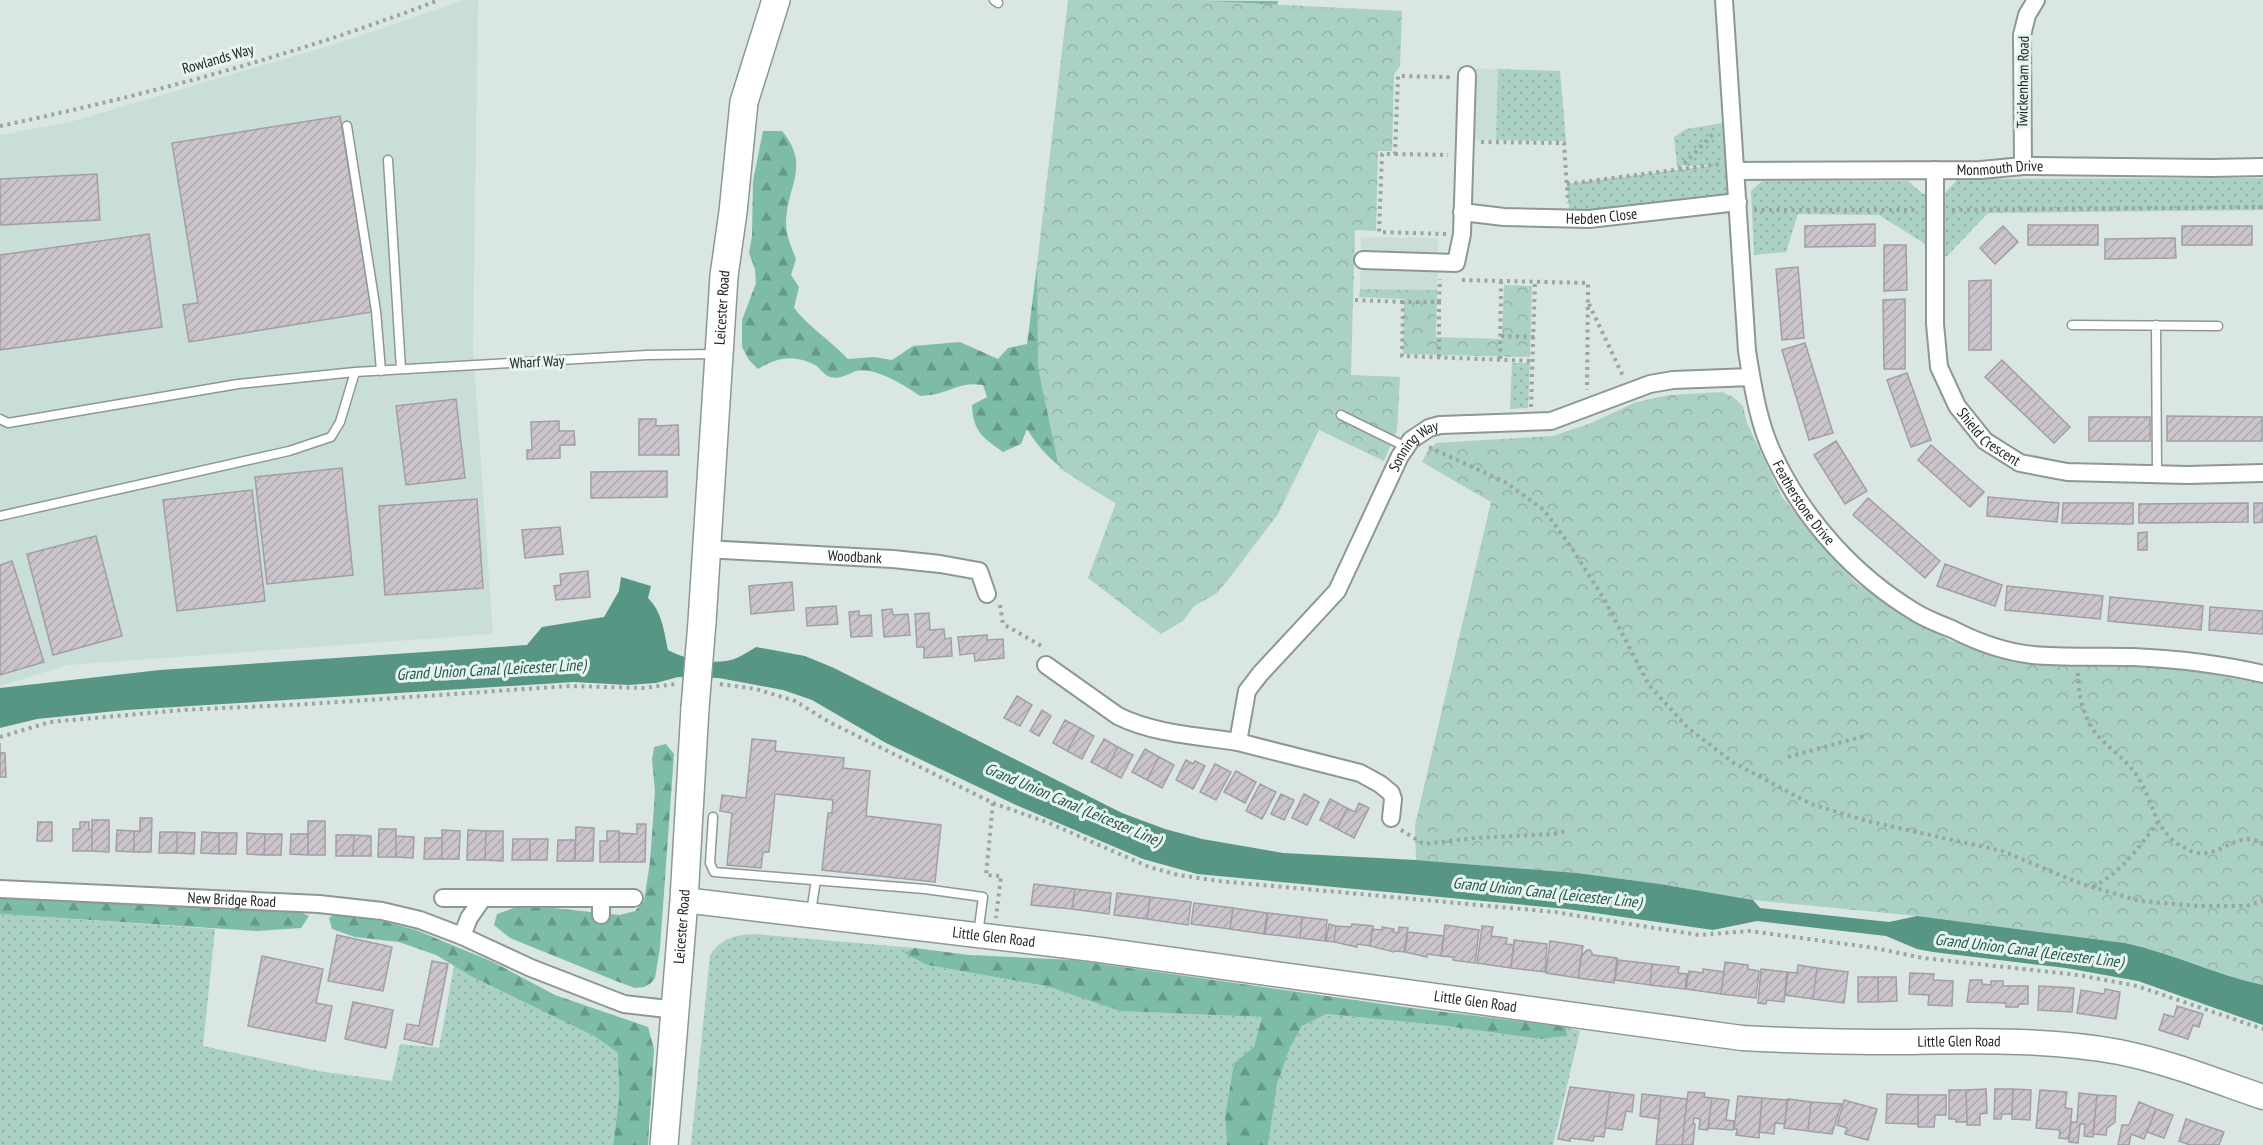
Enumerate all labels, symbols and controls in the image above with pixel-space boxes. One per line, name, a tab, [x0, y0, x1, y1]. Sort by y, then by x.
street label: Twickenham Road	[2012, 36, 2033, 128]
street label: Rowlands Way	[180, 39, 256, 78]
street label: Monmouth Drive	[1957, 156, 2043, 179]
street label: Hebden Close	[1566, 204, 1638, 228]
street label: Leicester Road	[710, 269, 734, 345]
street label: Wharf Way	[509, 351, 565, 372]
street label: Shield Crescent	[1953, 404, 2024, 470]
street label: Sonning Way	[1384, 416, 1441, 475]
street label: Featherstone Drive	[1769, 457, 1839, 549]
street label: Woodbank	[827, 546, 882, 567]
water label: Grand Union Canal (Leicester Line)	[396, 654, 588, 684]
water label: Grand Union Canal (Leicester Line)	[982, 758, 1166, 851]
water label: Grand Union Canal (Leicester Line)	[1452, 872, 1645, 912]
street label: New Bridge Road	[187, 888, 276, 911]
street label: Leicester Road	[669, 889, 694, 965]
street label: Little Glen Road	[951, 922, 1036, 951]
water label: Grand Union Canal (Leicester Line)	[1934, 929, 2127, 972]
street label: Little Glen Road	[1433, 986, 1518, 1016]
street label: Little Glen Road	[1917, 1031, 2001, 1051]

